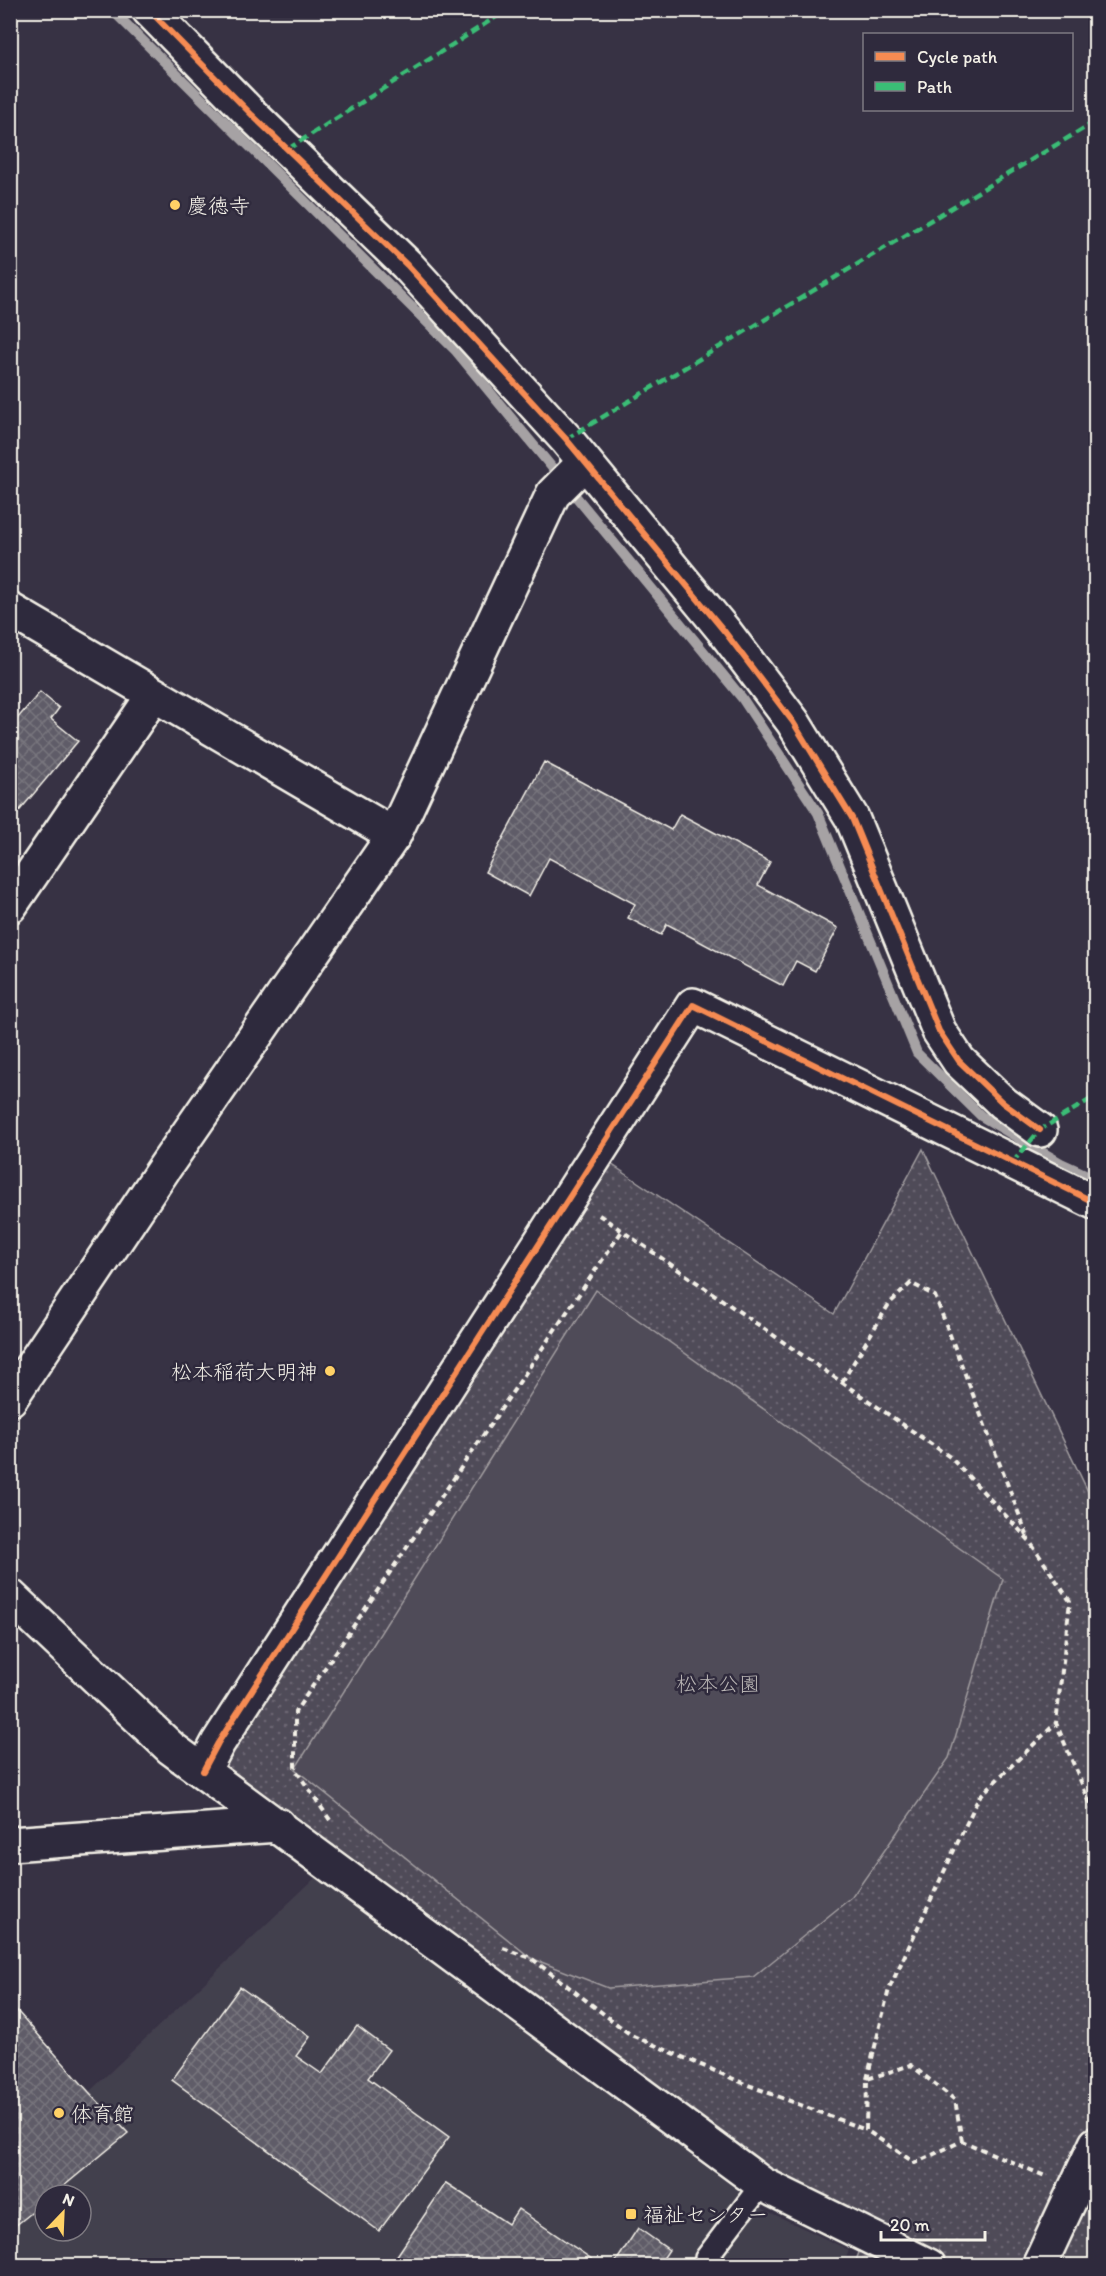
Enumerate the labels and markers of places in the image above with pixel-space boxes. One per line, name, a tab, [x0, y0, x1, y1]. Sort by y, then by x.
place label: 慶徳寺	[187, 193, 250, 218]
marker: 慶徳寺	[168, 198, 182, 212]
place label: 松本稲荷大明神	[171, 1359, 318, 1384]
marker: 松本稲荷大明神	[323, 1364, 337, 1378]
place label: 体育館	[71, 2101, 134, 2126]
marker: 体育館	[52, 2106, 66, 2120]
place label: 福祉センター	[643, 2202, 768, 2227]
marker: 福祉センター	[624, 2207, 638, 2221]

